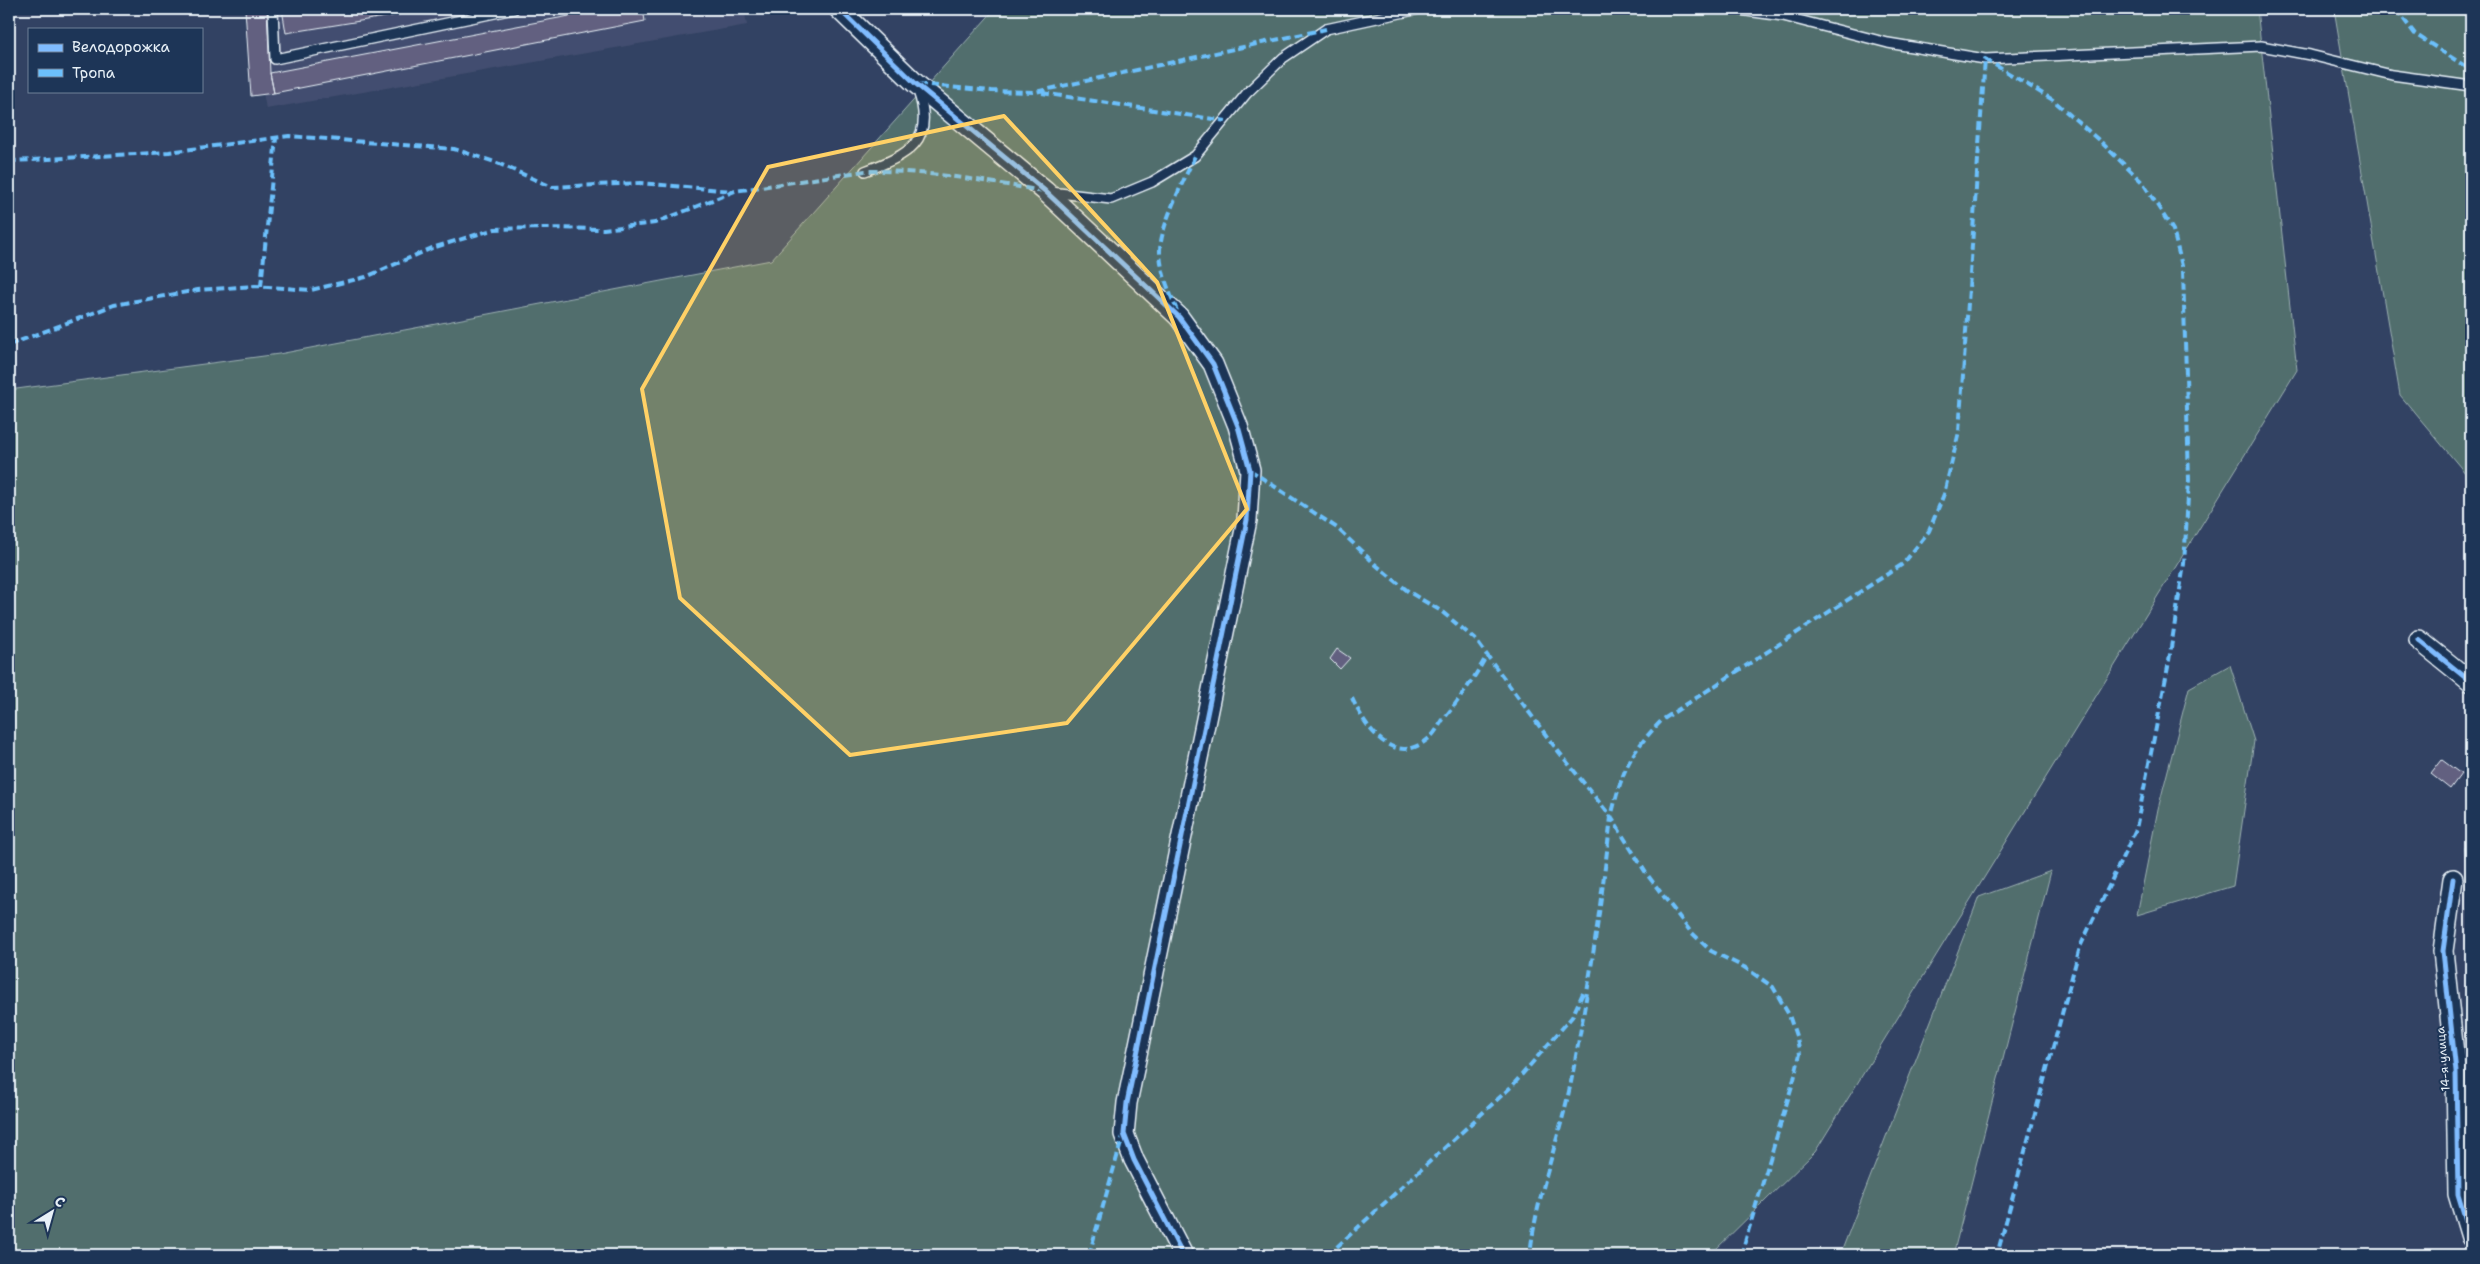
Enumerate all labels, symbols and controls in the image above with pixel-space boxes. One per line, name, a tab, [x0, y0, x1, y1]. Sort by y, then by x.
legend	[28, 28, 202, 92]
text: Велодорожка	[72, 37, 171, 57]
text: Тропа	[72, 63, 116, 83]
street label: 14-я улица	[2432, 1026, 2454, 1092]
north arrow	[28, 1186, 78, 1236]
text: С	[51, 1192, 69, 1211]

